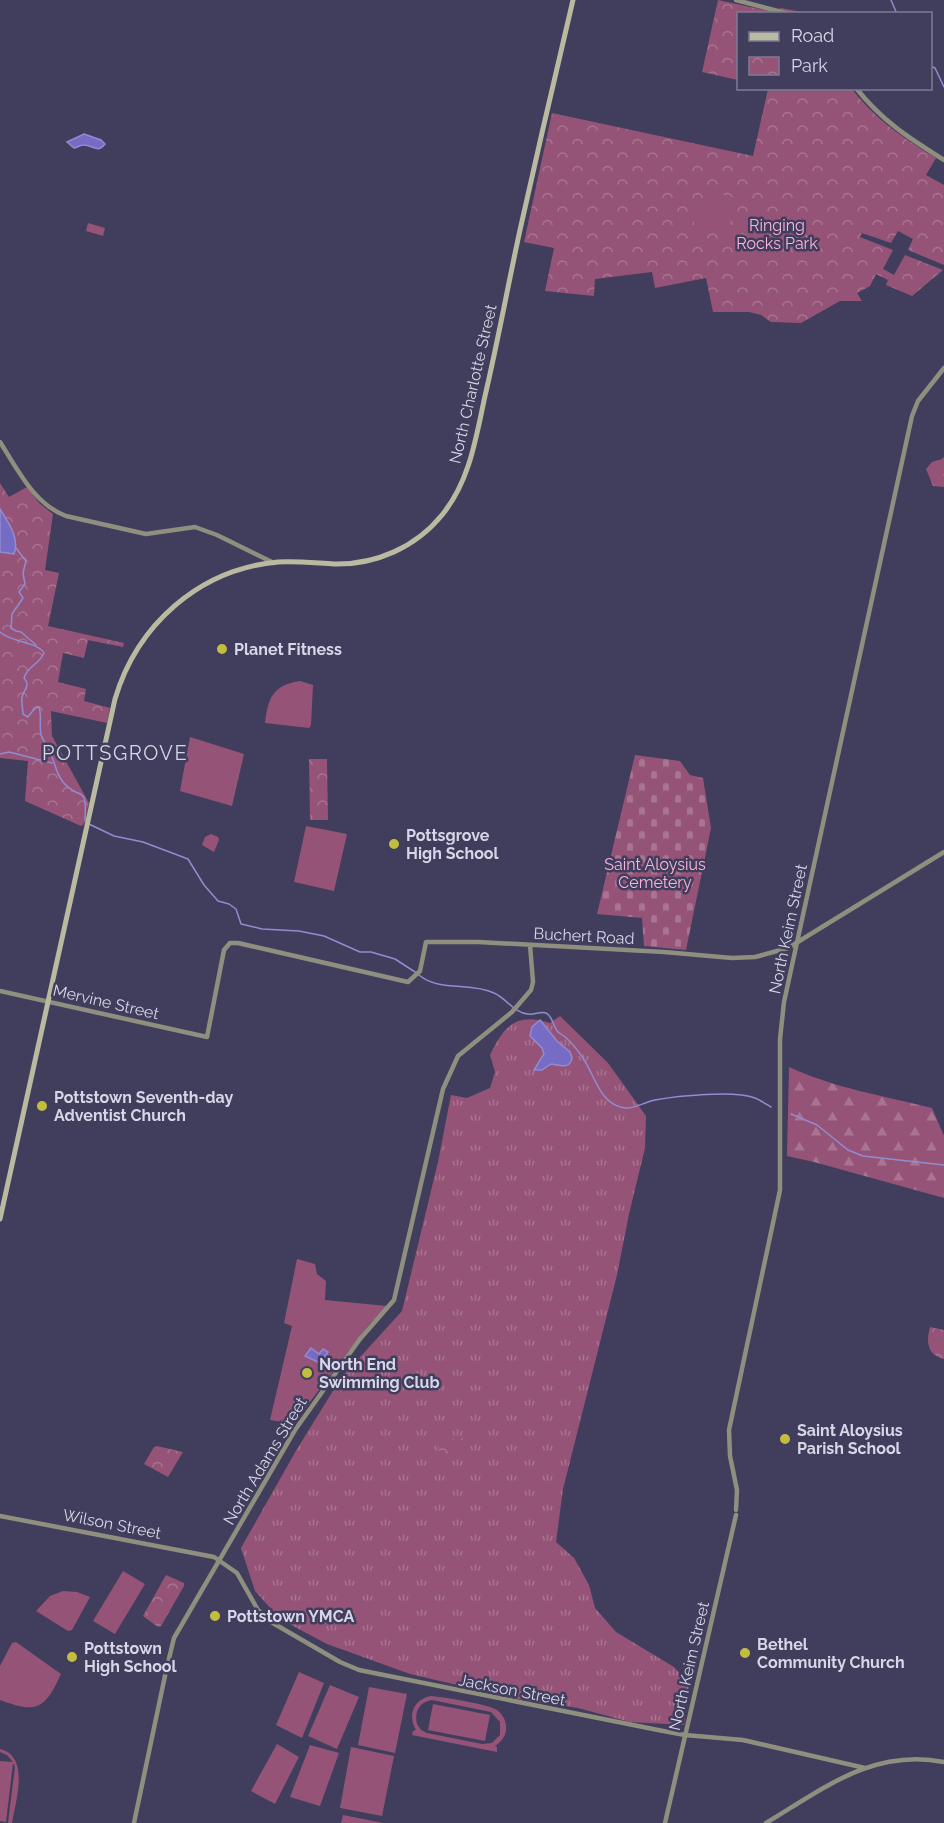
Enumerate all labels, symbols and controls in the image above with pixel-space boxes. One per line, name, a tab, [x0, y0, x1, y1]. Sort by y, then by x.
legend	[737, 12, 932, 90]
text: Road	[791, 25, 834, 46]
text: Park	[791, 55, 828, 76]
park label: Ringing Rocks Park	[736, 216, 818, 253]
street label: North Charlotte Street	[445, 302, 501, 466]
place label: Planet Fitness	[234, 640, 342, 659]
marker: Planet Fitness	[215, 642, 229, 656]
district label: POTTSGROVE	[42, 741, 188, 765]
place label: Pottsgrove High School	[406, 826, 500, 863]
marker: Pottsgrove High School	[387, 837, 401, 851]
park label: Saint Aloysius Cemetery	[604, 855, 706, 892]
street label: North Keim Street	[765, 862, 811, 996]
street label: Buchert Road	[533, 924, 635, 948]
street label: Mervine Street	[51, 981, 161, 1024]
place label: Pottstown Seventh-day Adventist Church	[54, 1088, 233, 1125]
marker: Pottstown Seventh-day Adventist Church	[35, 1099, 49, 1113]
place label: North End Swimming Club	[319, 1355, 440, 1392]
marker: North End Swimming Club	[300, 1366, 314, 1380]
street label: North Adams Street	[219, 1393, 311, 1528]
place label: Saint Aloysius Parish School	[797, 1421, 903, 1458]
marker: Saint Aloysius Parish School	[778, 1432, 792, 1446]
street label: Wilson Street	[61, 1505, 163, 1543]
street label: North Keim Street	[665, 1599, 713, 1732]
place label: Pottstown YMCA	[227, 1607, 354, 1626]
marker: Pottstown YMCA	[208, 1609, 222, 1623]
place label: Bethel Community Church	[757, 1635, 905, 1672]
place label: Pottstown High School	[84, 1639, 178, 1676]
marker: Bethel Community Church	[738, 1646, 752, 1660]
marker: Pottstown High School	[65, 1650, 79, 1664]
street label: Jackson Street	[457, 1670, 568, 1710]

